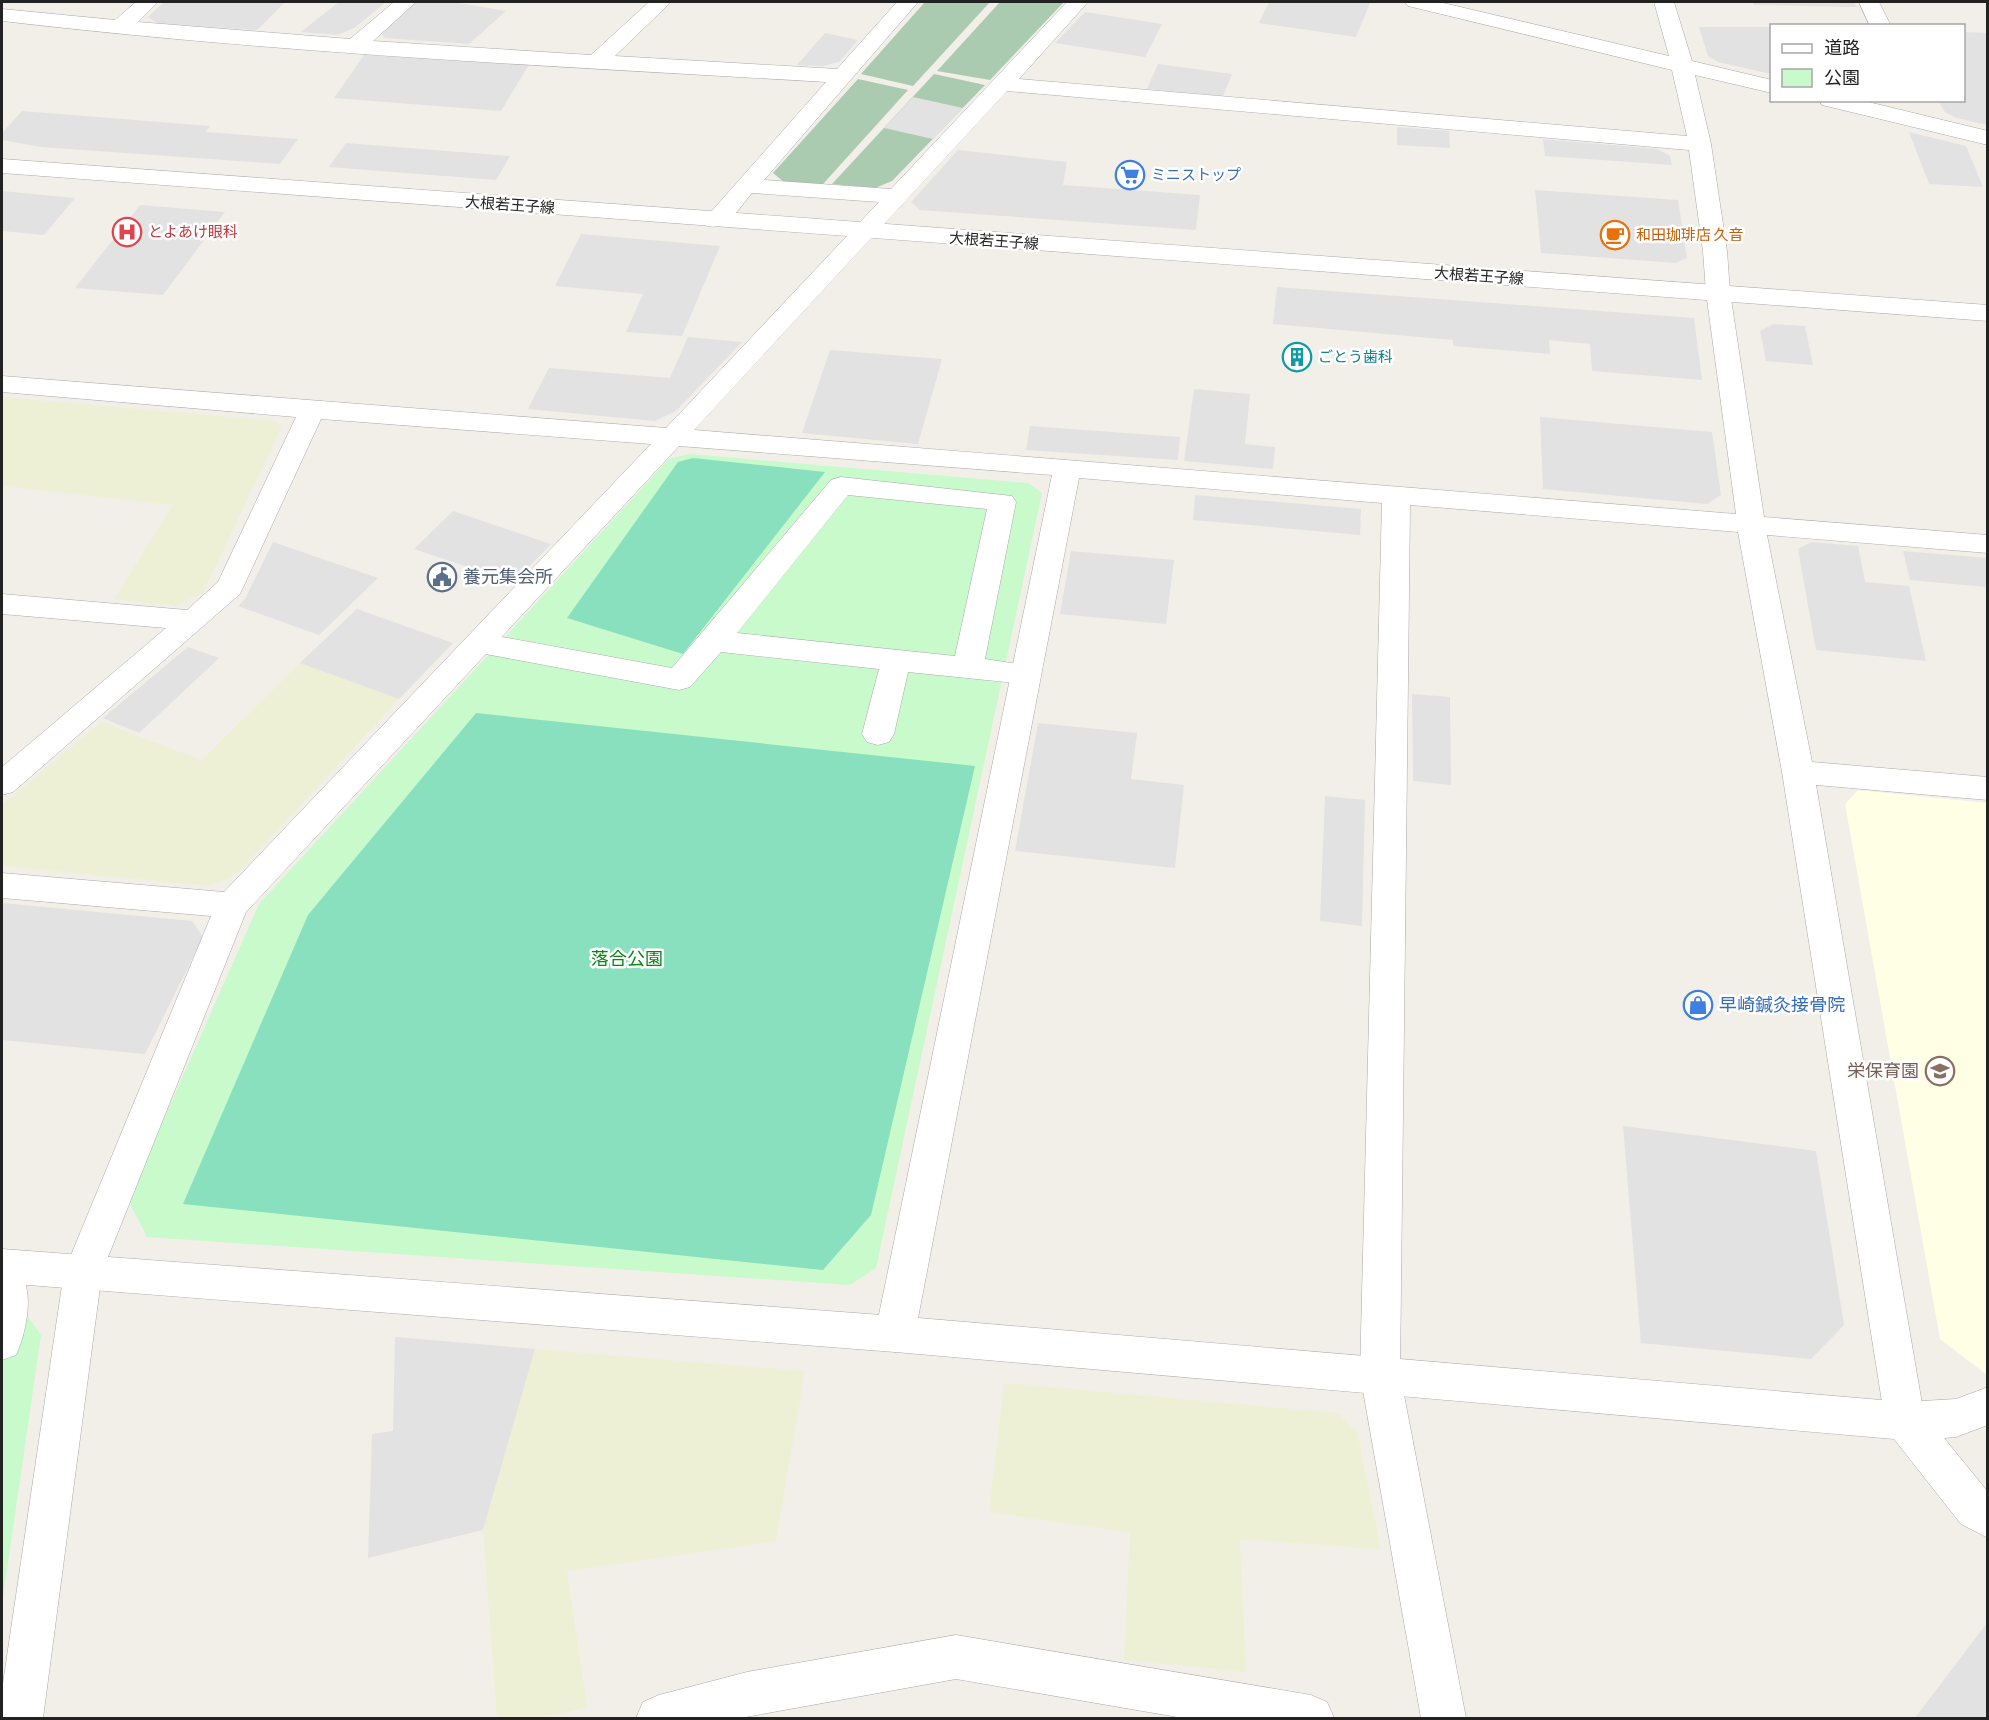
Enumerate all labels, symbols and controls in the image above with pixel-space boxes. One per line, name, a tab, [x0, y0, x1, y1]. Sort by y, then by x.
legend	[1770, 24, 1965, 102]
text: 道路	[1824, 38, 1860, 58]
text: 公園	[1824, 69, 1860, 88]
supermarket icon: ミニストップ	[1114, 159, 1146, 191]
place label: ミニストップ	[1151, 167, 1241, 183]
street label: 大根若王子線	[465, 194, 555, 216]
hospital icon: とよあけ眼科	[111, 216, 143, 248]
cafe icon: 和田珈琲店 久音	[1599, 219, 1631, 251]
place label: とよあけ眼科	[148, 224, 238, 240]
place label: 和田珈琲店 久音	[1636, 227, 1743, 243]
street label: 大根若王子線	[949, 230, 1039, 252]
street label: 大根若王子線	[1434, 265, 1524, 287]
building icon: ごとう歯科	[1281, 341, 1313, 373]
place label: ごとう歯科	[1318, 349, 1393, 365]
public building icon: 養元集会所	[426, 561, 458, 593]
place label: 養元集会所	[463, 567, 553, 587]
park label: 落合公園	[591, 950, 663, 969]
shop icon: 早崎鍼灸接骨院	[1682, 989, 1714, 1021]
place label: 早崎鍼灸接骨院	[1719, 996, 1845, 1015]
school or university icon: 栄保育園	[1924, 1055, 1956, 1087]
place label: 栄保育園	[1847, 1062, 1919, 1081]

